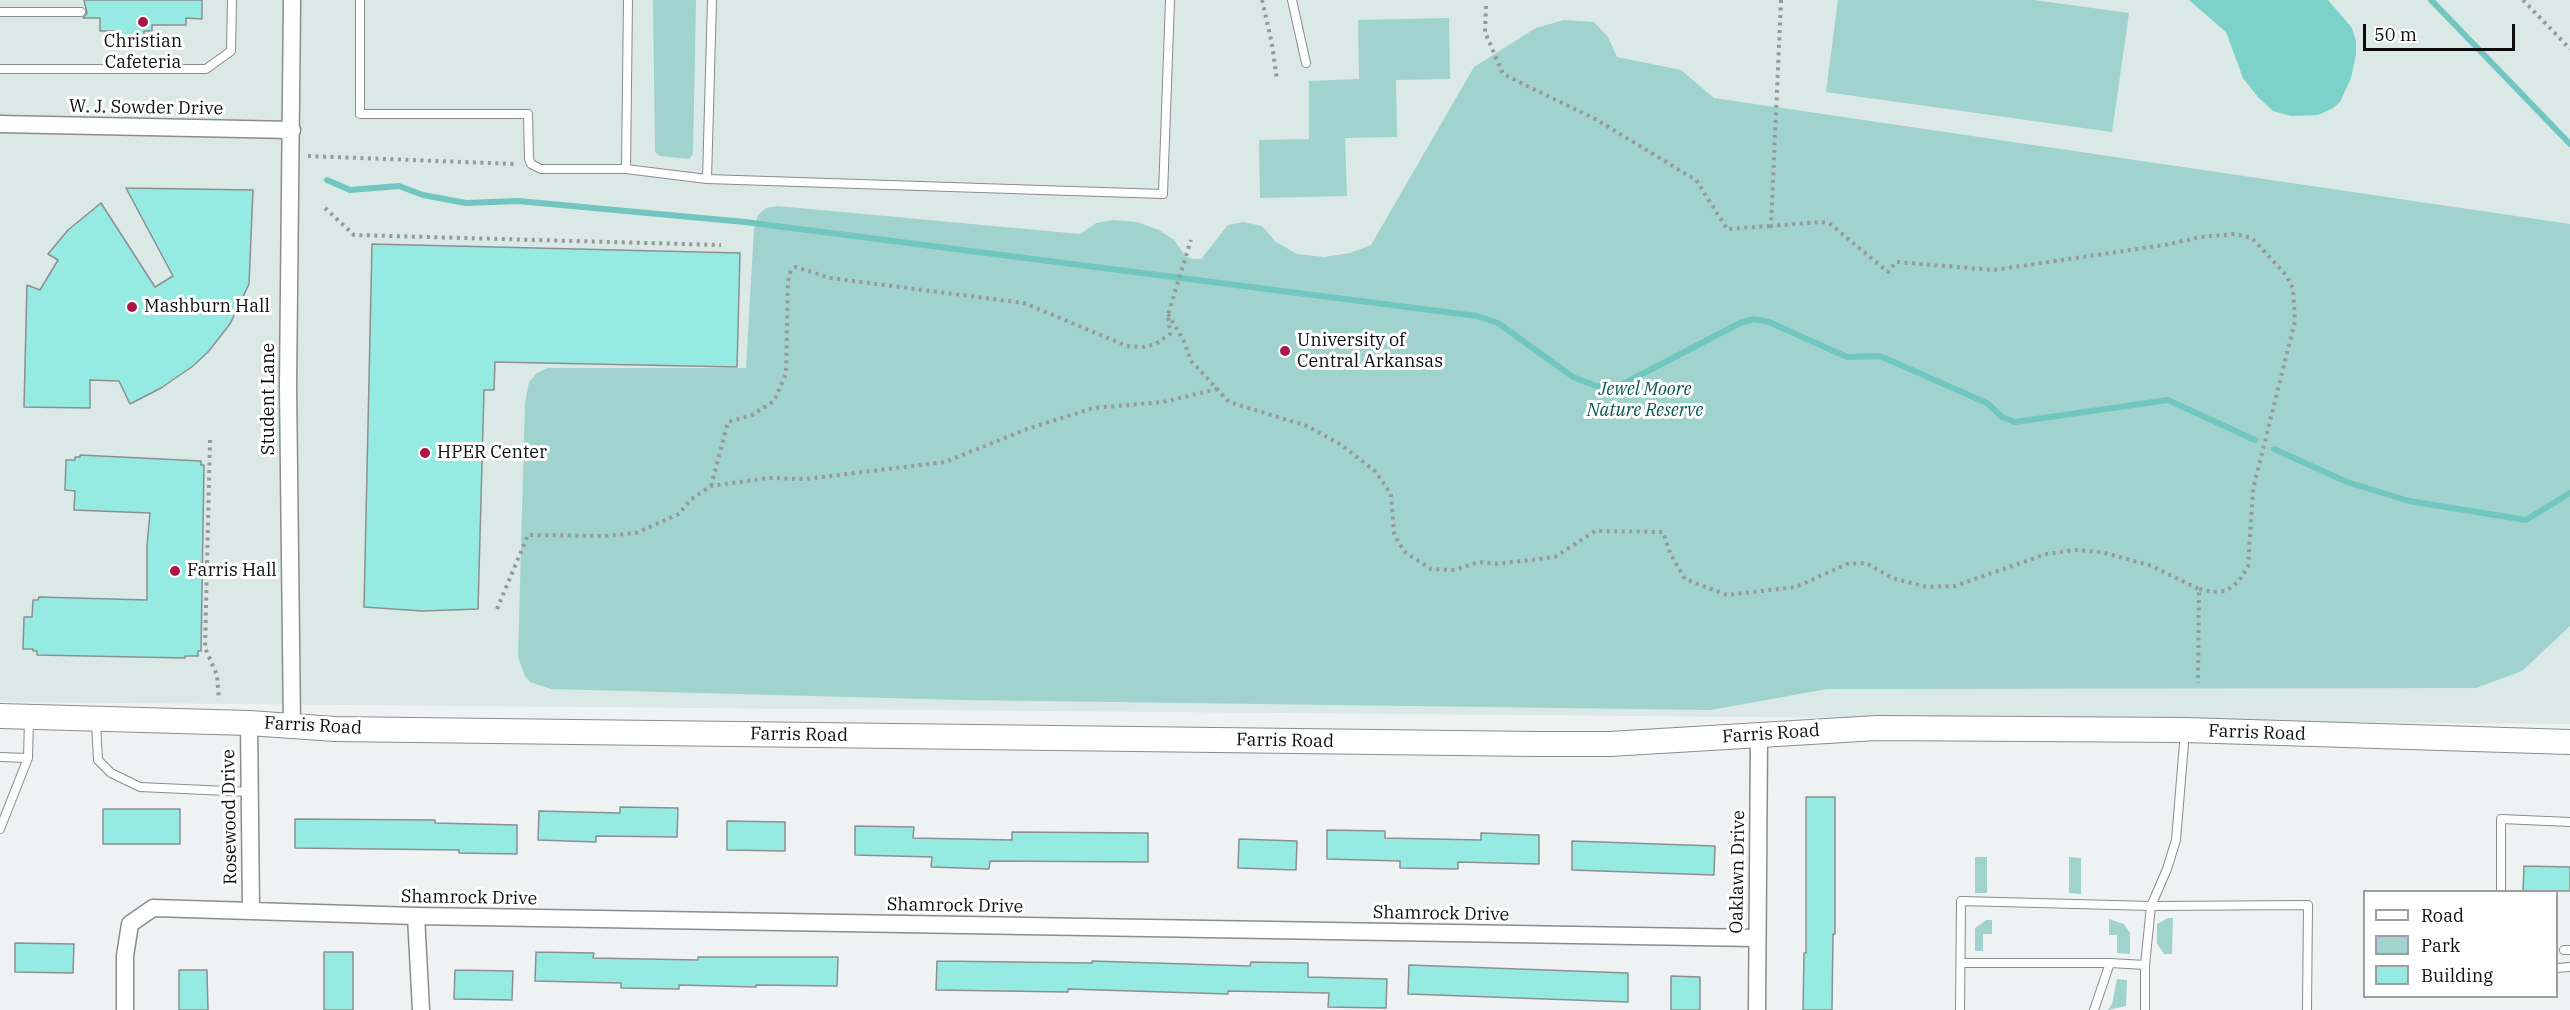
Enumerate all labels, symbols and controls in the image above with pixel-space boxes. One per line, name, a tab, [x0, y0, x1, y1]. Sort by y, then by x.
scale bar	[2366, 12, 2518, 50]
marker: Christian Cafeteria	[136, 15, 150, 29]
text: 50 m	[2374, 23, 2417, 46]
place label: Christian Cafeteria	[104, 31, 182, 74]
street label: W. J. Sowder Drive	[69, 96, 223, 120]
place label: Mashburn Hall	[144, 296, 270, 318]
marker: Mashburn Hall	[125, 300, 139, 314]
place label: University of Central Arkansas	[1297, 330, 1443, 372]
street label: Student Lane	[258, 343, 280, 455]
marker: University of Central Arkansas	[1278, 344, 1292, 358]
park label: Jewel Moore Nature Reserve	[1587, 379, 1703, 422]
place label: HPER Center	[437, 442, 547, 464]
marker: HPER Center	[418, 446, 432, 460]
place label: Farris Hall	[187, 560, 277, 582]
marker: Farris Hall	[168, 564, 182, 578]
street label: Farris Road	[264, 713, 362, 739]
street label: Farris Road	[1721, 720, 1821, 748]
street label: Farris Road	[2208, 720, 2306, 746]
street label: Farris Road	[750, 723, 848, 747]
street label: Farris Road	[1236, 729, 1334, 753]
street label: Rosewood Drive	[218, 749, 242, 885]
street label: Oaklawn Drive	[1726, 810, 1750, 934]
street label: Shamrock Drive	[401, 886, 537, 910]
legend	[2363, 890, 2558, 998]
street label: Shamrock Drive	[887, 894, 1023, 918]
street label: Shamrock Drive	[1373, 902, 1509, 926]
text: Road	[2421, 904, 2464, 927]
text: Park	[2421, 934, 2460, 957]
text: Building	[2421, 964, 2493, 987]

